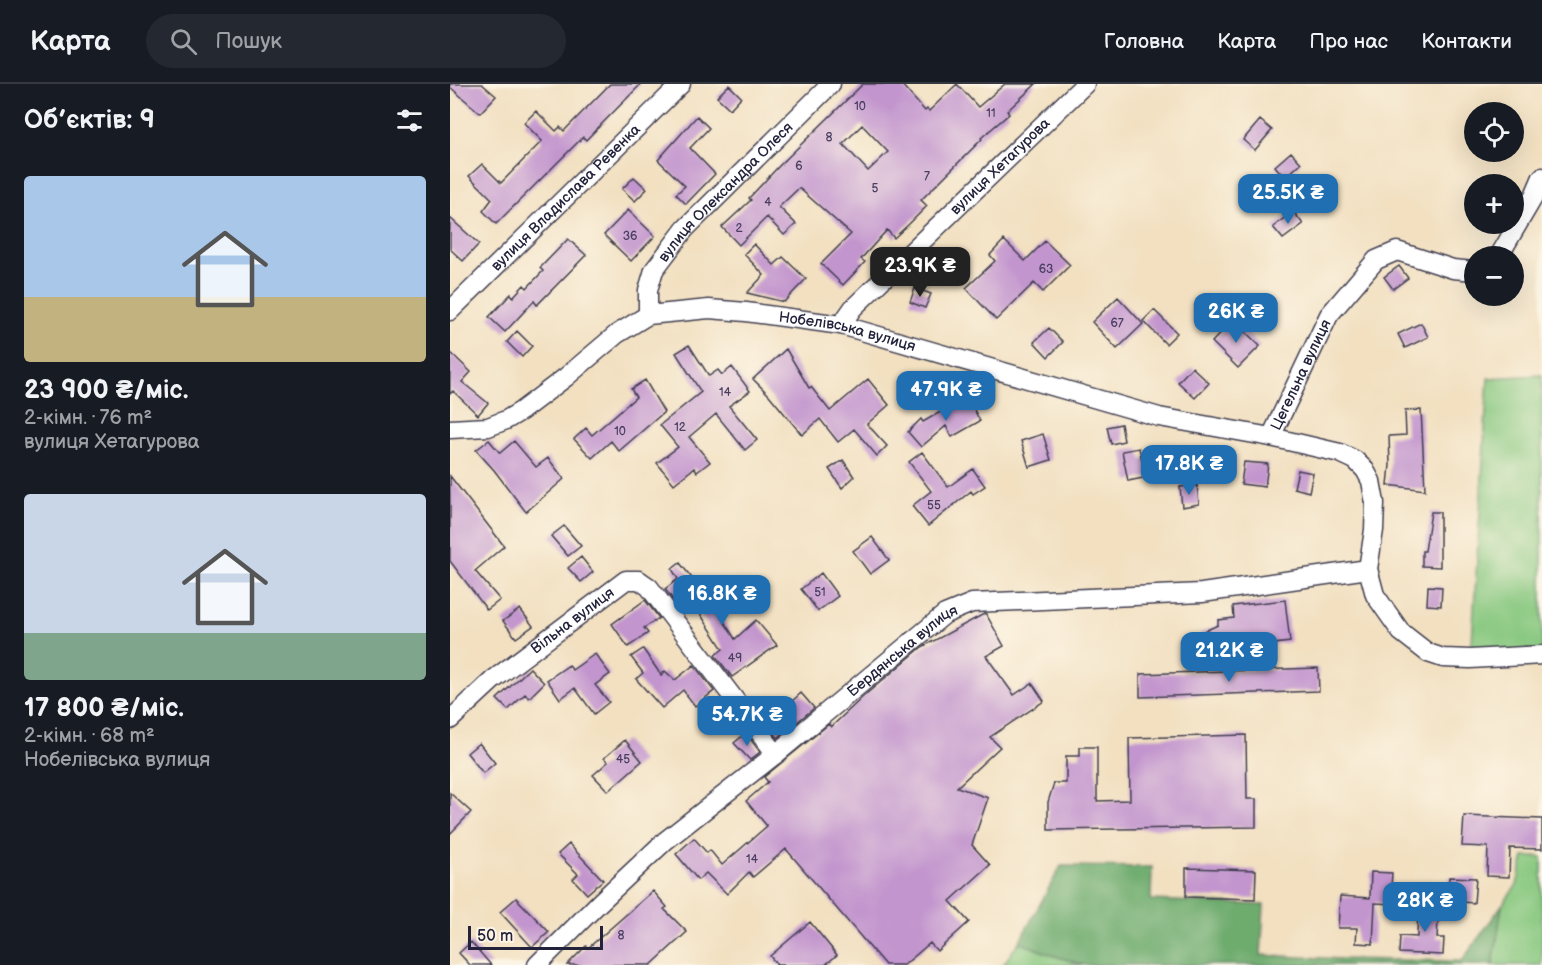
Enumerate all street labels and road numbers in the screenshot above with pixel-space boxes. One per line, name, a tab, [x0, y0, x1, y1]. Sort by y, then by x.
street label: вулиця Хетагурова	[946, 113, 1054, 219]
street label: вулиця Олександра Олеся	[654, 118, 797, 266]
street label: вулиця Владислава Ревенка	[487, 120, 644, 275]
street label: Нобелівська вулиця	[778, 307, 918, 356]
street label: Цегельна вулиця	[1266, 316, 1335, 433]
street label: Вільна вулиця	[527, 583, 618, 658]
street label: Бердянська вулиця	[843, 600, 960, 701]

